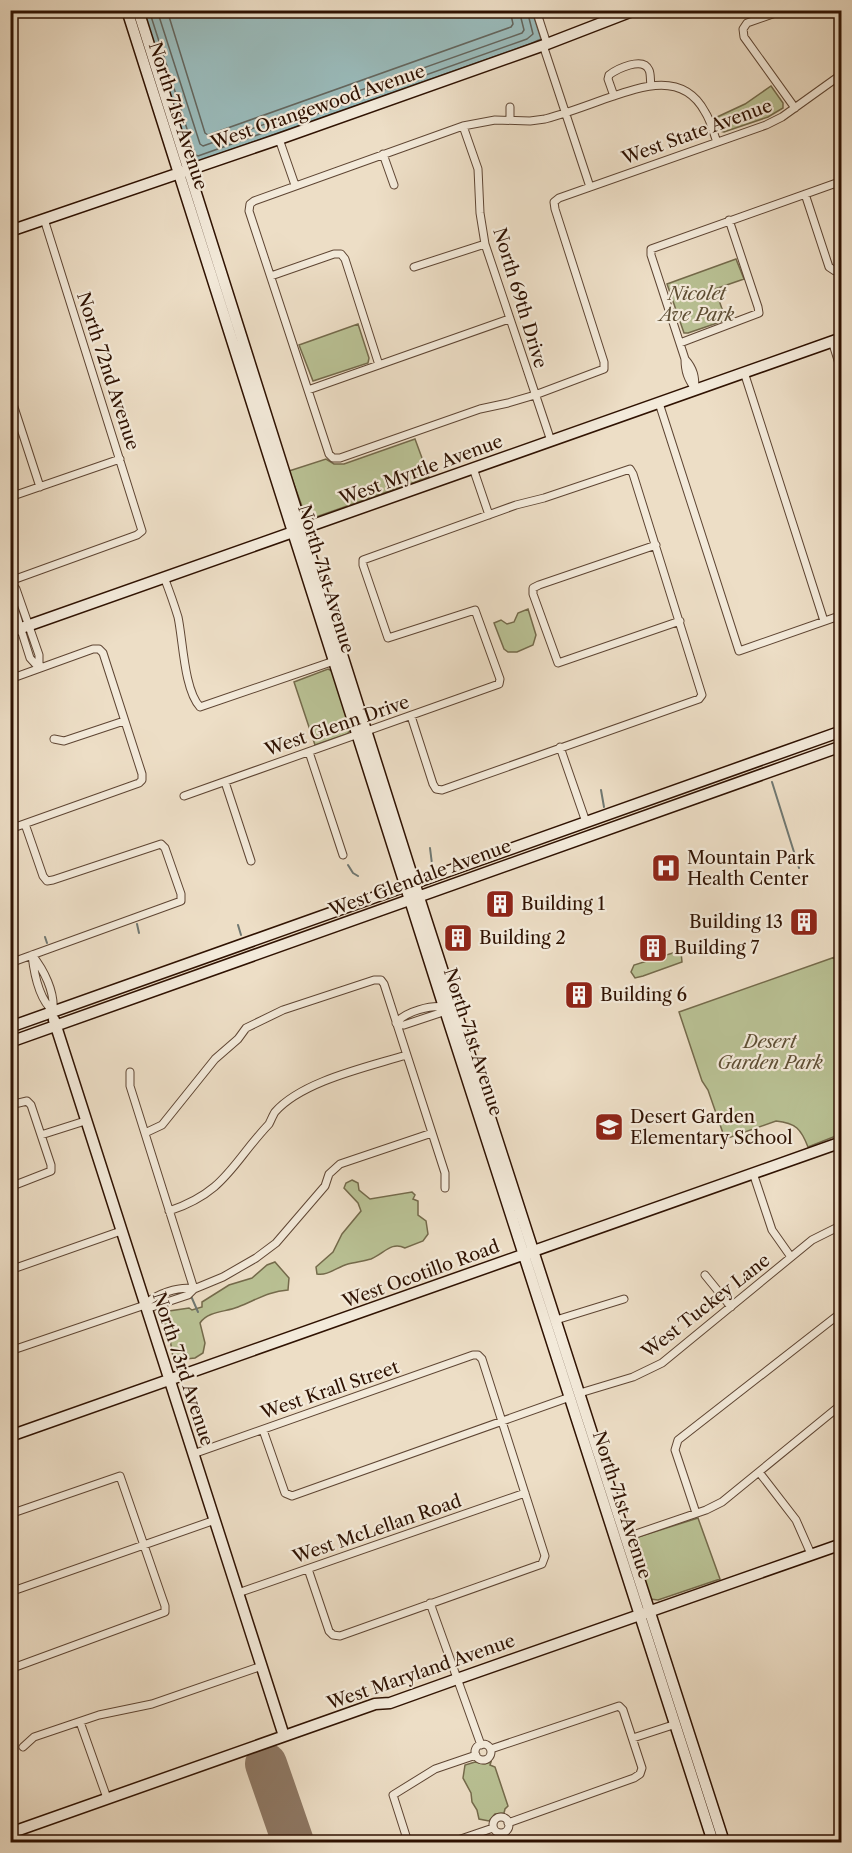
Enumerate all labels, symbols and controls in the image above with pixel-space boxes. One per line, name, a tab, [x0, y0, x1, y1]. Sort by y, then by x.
street label: North 71st Avenue	[144, 39, 212, 193]
street label: West Orangewood Avenue	[207, 60, 428, 154]
street label: West State Avenue	[618, 95, 775, 170]
street label: North 69th Drive	[488, 225, 552, 371]
park label: Nicolet Ave Park	[657, 283, 735, 326]
street label: North 72nd Avenue	[72, 289, 144, 453]
street label: West Myrtle Avenue	[335, 430, 506, 510]
street label: North 71st Avenue	[293, 502, 359, 656]
street label: West Glenn Drive	[261, 691, 412, 761]
street label: West Glendale Avenue	[325, 835, 514, 922]
place label: Mountain Park Health Center	[687, 847, 816, 890]
hospital icon: Mountain Park Health Center	[650, 852, 682, 884]
building icon: Building 1	[484, 888, 516, 920]
place label: Building 1	[521, 893, 605, 915]
building icon: Building 13	[788, 906, 820, 938]
place label: Building 13	[689, 911, 783, 933]
building icon: Building 2	[442, 922, 474, 954]
place label: Building 2	[479, 927, 566, 949]
building icon: Building 7	[637, 932, 669, 964]
place label: Building 7	[674, 937, 759, 959]
street label: North 71st Avenue	[439, 965, 507, 1119]
building icon: Building 6	[563, 979, 595, 1011]
place label: Building 6	[600, 984, 687, 1006]
park label: Desert Garden Park	[717, 1031, 824, 1074]
place label: Desert Garden Elementary School	[630, 1106, 793, 1149]
school or university icon: Desert Garden Elementary School	[593, 1111, 625, 1143]
street label: West Ocotillo Road	[339, 1235, 503, 1313]
street label: West Tuckey Lane	[637, 1249, 774, 1363]
street label: North 73rd Avenue	[148, 1289, 218, 1449]
street label: West Krall Street	[257, 1356, 403, 1424]
street label: North 71st Avenue	[588, 1428, 656, 1582]
street label: West McLellan Road	[289, 1490, 464, 1569]
street label: West Maryland Avenue	[323, 1629, 518, 1715]

